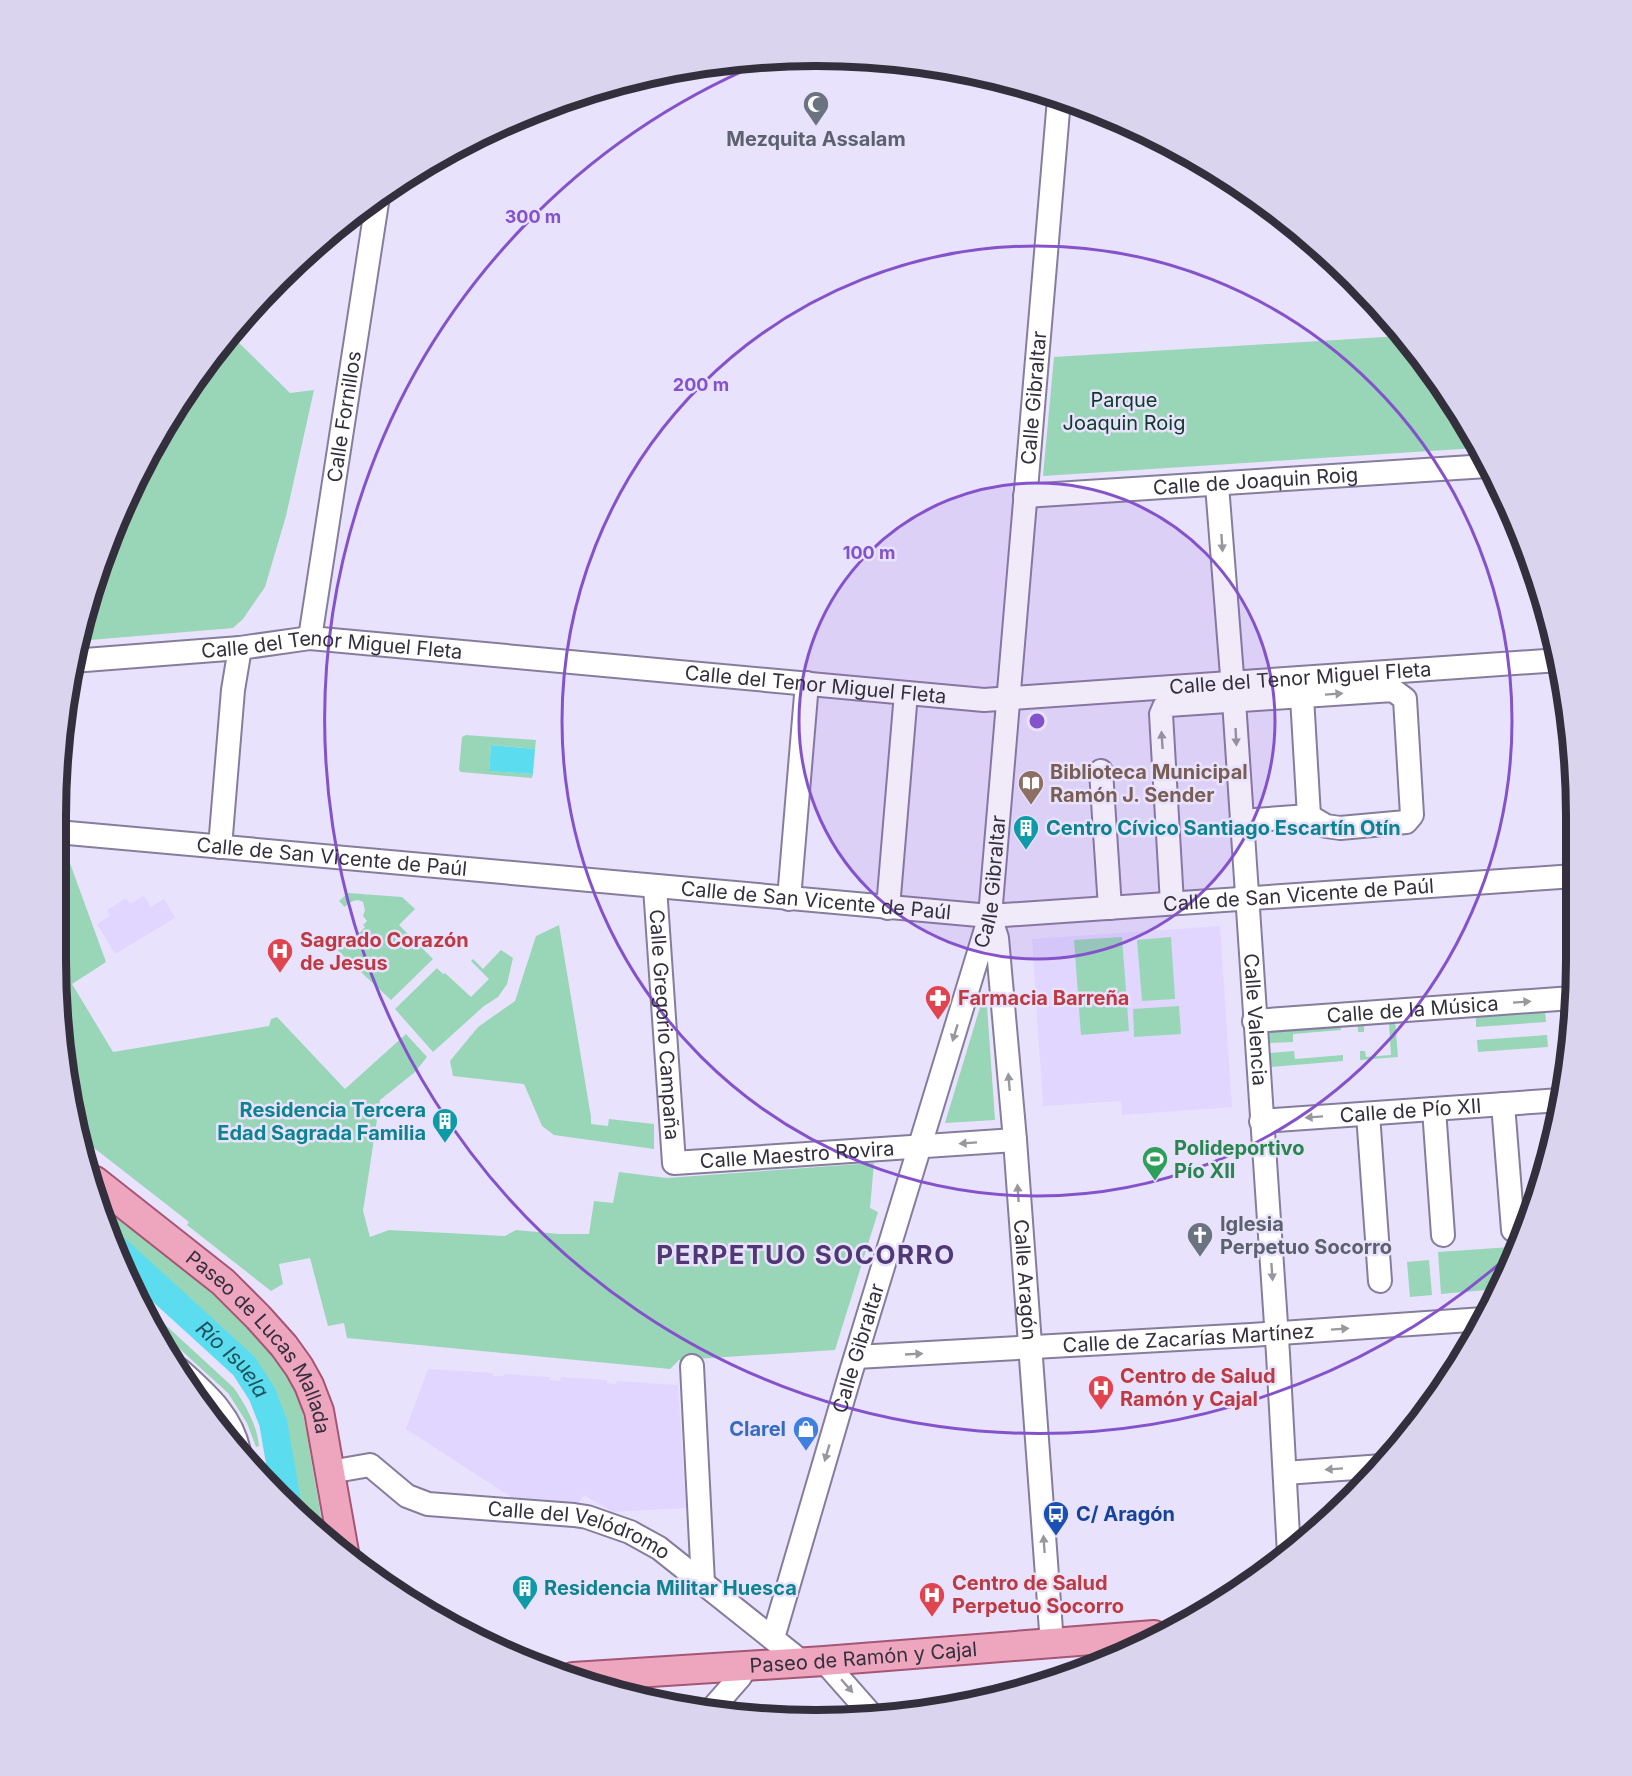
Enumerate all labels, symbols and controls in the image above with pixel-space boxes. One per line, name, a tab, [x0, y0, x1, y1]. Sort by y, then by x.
mosque icon: Mezquita Assalam	[801, 89, 831, 127]
place label: Mezquita Assalam	[726, 127, 906, 151]
text: 300 m	[505, 206, 561, 227]
street label: Calle Gibraltar	[1016, 329, 1051, 466]
street label: Calle Fornillos	[322, 349, 366, 484]
text: 200 m	[673, 374, 729, 395]
park label: Parque Joaquin Roig	[1063, 388, 1185, 435]
street label: Calle de Joaquin Roig	[1152, 462, 1359, 500]
one-way arrow	[1217, 533, 1226, 552]
text: 100 m	[843, 542, 895, 563]
street label: Calle del Tenor Miguel Fleta	[200, 626, 464, 664]
street label: Calle del Tenor Miguel Fleta	[1168, 657, 1432, 699]
street label: Calle del Tenor Miguel Fleta	[684, 661, 947, 708]
one-way arrow	[1325, 689, 1344, 699]
centre of rings	[1027, 711, 1047, 731]
one-way arrow	[1231, 728, 1241, 747]
one-way arrow	[1158, 731, 1167, 750]
place label: Biblioteca Municipal Ramón J. Sender	[1050, 760, 1248, 807]
library icon: Biblioteca Municipal Ramón J. Sender	[1016, 768, 1046, 806]
building icon: Centro Cívico Santiago Escartín Otín	[1011, 813, 1041, 851]
street label: Calle Gibraltar	[969, 814, 1011, 951]
place label: Centro Cívico Santiago Escartín Otín	[1046, 816, 1401, 840]
street label: Calle de San Vicente de Paúl	[196, 833, 468, 881]
street label: Calle de San Vicente de Paúl	[1162, 874, 1435, 916]
street label: Calle de San Vicente de Paúl	[680, 876, 952, 924]
street label: Calle Gregorio Campaña	[645, 908, 684, 1141]
place label: Sagrado Corazón de Jesus	[300, 928, 469, 975]
hospital icon: Sagrado Corazón de Jesus	[265, 936, 295, 974]
street label: Calle Valencia	[1239, 953, 1272, 1087]
pharmacy icon: Farmacia Barreña	[923, 983, 953, 1021]
place label: Farmacia Barreña	[958, 986, 1129, 1010]
street label: Calle de la Música	[1326, 991, 1499, 1028]
one-way arrow	[1513, 997, 1532, 1006]
one-way arrow	[950, 1024, 959, 1042]
one-way arrow	[1005, 1072, 1014, 1091]
street label: Calle de Pío XII	[1339, 1094, 1482, 1127]
place label: Residencia Tercera Edad Sagrada Familia	[217, 1098, 426, 1145]
building icon: Residencia Tercera Edad Sagrada Familia	[430, 1106, 460, 1144]
one-way arrow	[1304, 1113, 1323, 1122]
street label: Calle Maestro Rovira	[699, 1136, 895, 1173]
place label: Polideportivo Pío XII	[1174, 1136, 1304, 1183]
one-way arrow	[958, 1139, 977, 1148]
sports icon: Polideportivo Pío XII	[1140, 1144, 1170, 1182]
one-way arrow	[1014, 1183, 1023, 1202]
place label: Iglesia Perpetuo Socorro	[1220, 1212, 1392, 1259]
street label: Calle Aragón	[1009, 1218, 1042, 1341]
church icon: Iglesia Perpetuo Socorro	[1185, 1220, 1215, 1258]
district label: PERPETUO SOCORRO	[656, 1239, 956, 1270]
street label: Paseo de Lucas Mallada	[181, 1246, 335, 1436]
one-way arrow	[1267, 1262, 1277, 1281]
street label: Calle Gibraltar	[827, 1280, 889, 1416]
water label: Río Isuela	[191, 1315, 274, 1403]
street label: Calle de Zacarías Martínez	[1062, 1319, 1315, 1357]
one-way arrow	[1330, 1324, 1349, 1333]
one-way arrow	[905, 1349, 924, 1358]
place label: Centro de Salud Ramón y Cajal	[1120, 1364, 1276, 1411]
hospital icon: Centro de Salud Ramón y Cajal	[1086, 1373, 1116, 1411]
shop icon: Clarel	[791, 1414, 821, 1452]
place label: Clarel	[729, 1417, 786, 1441]
one-way arrow	[822, 1444, 831, 1462]
one-way arrow	[1324, 1464, 1343, 1474]
street label: Calle del Velódromo	[487, 1497, 675, 1564]
bus stop icon: C/ Aragón	[1041, 1499, 1071, 1537]
place label: C/ Aragón	[1076, 1502, 1175, 1526]
one-way arrow	[1040, 1534, 1049, 1553]
place label: Centro de Salud Perpetuo Socorro	[952, 1571, 1124, 1618]
building icon: Residencia Militar Huesca	[510, 1573, 540, 1611]
place label: Residencia Militar Huesca	[544, 1576, 797, 1600]
hospital icon: Centro de Salud Perpetuo Socorro	[917, 1580, 947, 1618]
street label: Paseo de Ramón y Cajal	[749, 1637, 978, 1678]
one-way arrow	[840, 1678, 853, 1694]

